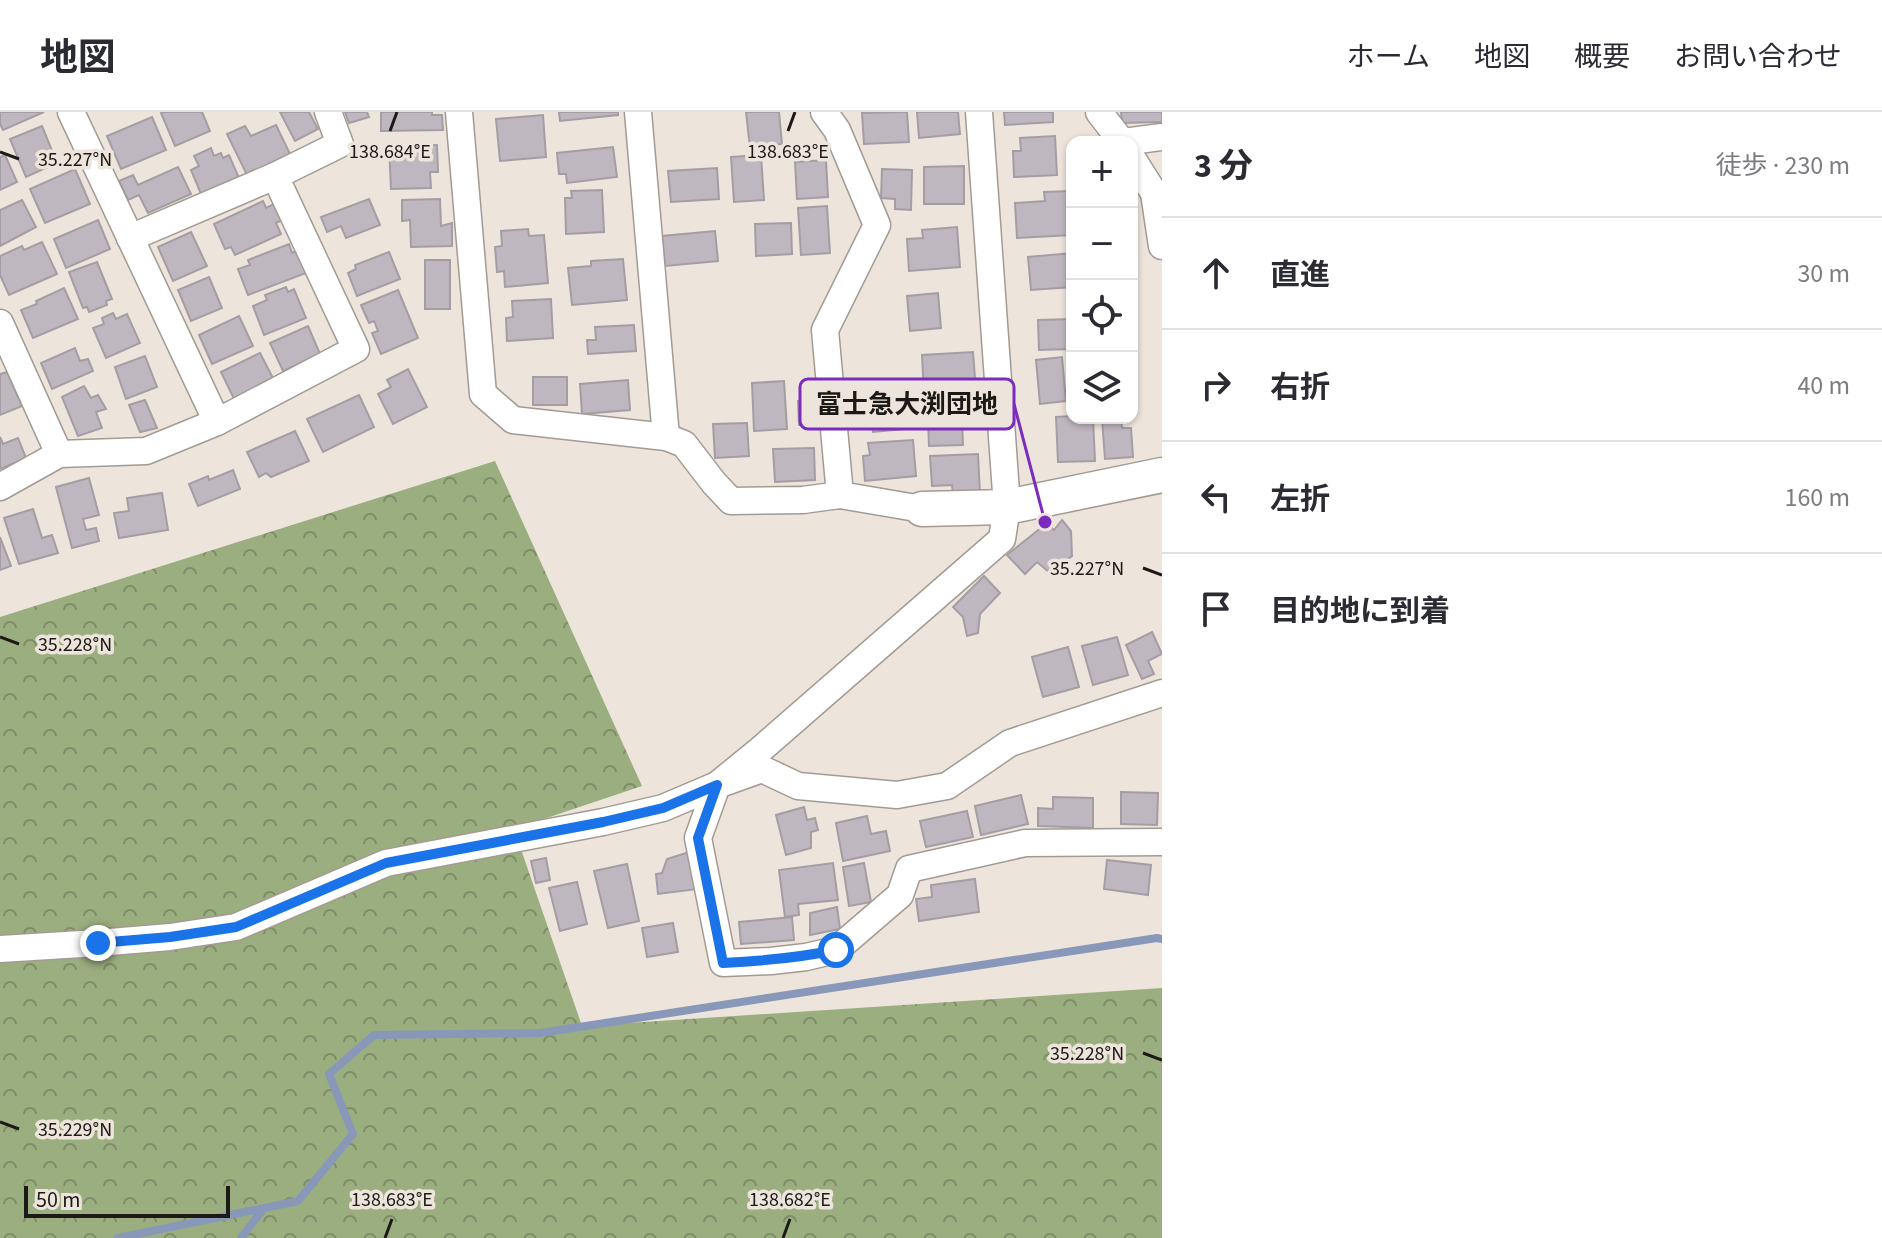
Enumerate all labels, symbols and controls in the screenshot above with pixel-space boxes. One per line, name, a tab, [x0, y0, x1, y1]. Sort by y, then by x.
text: 地図	[40, 31, 116, 85]
text: ホーム	[1347, 37, 1430, 77]
text: 地図	[1474, 37, 1530, 77]
text: 概要	[1574, 37, 1630, 77]
text: お問い合わせ	[1674, 37, 1842, 77]
map controls	[1066, 136, 1138, 424]
button: +	[1066, 136, 1138, 208]
text: 138.684°E	[349, 138, 431, 166]
text: 138.683°E	[747, 138, 829, 166]
text: 3 分	[1194, 142, 1253, 191]
text: 35.227°N	[38, 146, 112, 174]
text: 徒歩 · 230 m	[1716, 147, 1850, 184]
button: −	[1066, 208, 1138, 280]
icon: ahead	[1194, 251, 1238, 295]
text: 直進	[1270, 254, 1330, 297]
text: 30 m	[1797, 255, 1850, 292]
button: locate	[1066, 280, 1138, 352]
button: layers	[1066, 352, 1138, 424]
icon: right	[1194, 363, 1238, 407]
text: 右折	[1270, 366, 1330, 409]
text: 40 m	[1797, 367, 1850, 404]
callout: 富士急大渕団地	[800, 379, 1014, 429]
text: 富士急大渕団地	[816, 386, 998, 423]
icon: left	[1194, 475, 1238, 519]
text: 左折	[1270, 478, 1330, 521]
text: 160 m	[1784, 479, 1850, 516]
text: 35.227°N	[1050, 555, 1124, 583]
icon: arrive	[1194, 587, 1238, 631]
text: 目的地に到着	[1270, 590, 1450, 633]
text: 35.228°N	[38, 631, 112, 659]
route end	[80, 925, 116, 961]
route start	[818, 932, 854, 968]
text: 35.228°N	[1050, 1040, 1124, 1068]
text: 35.229°N	[38, 1116, 112, 1144]
scale bar	[24, 1182, 230, 1218]
text: 50 m	[36, 1184, 81, 1216]
text: 138.683°E	[351, 1186, 433, 1214]
text: 138.682°E	[749, 1186, 831, 1214]

